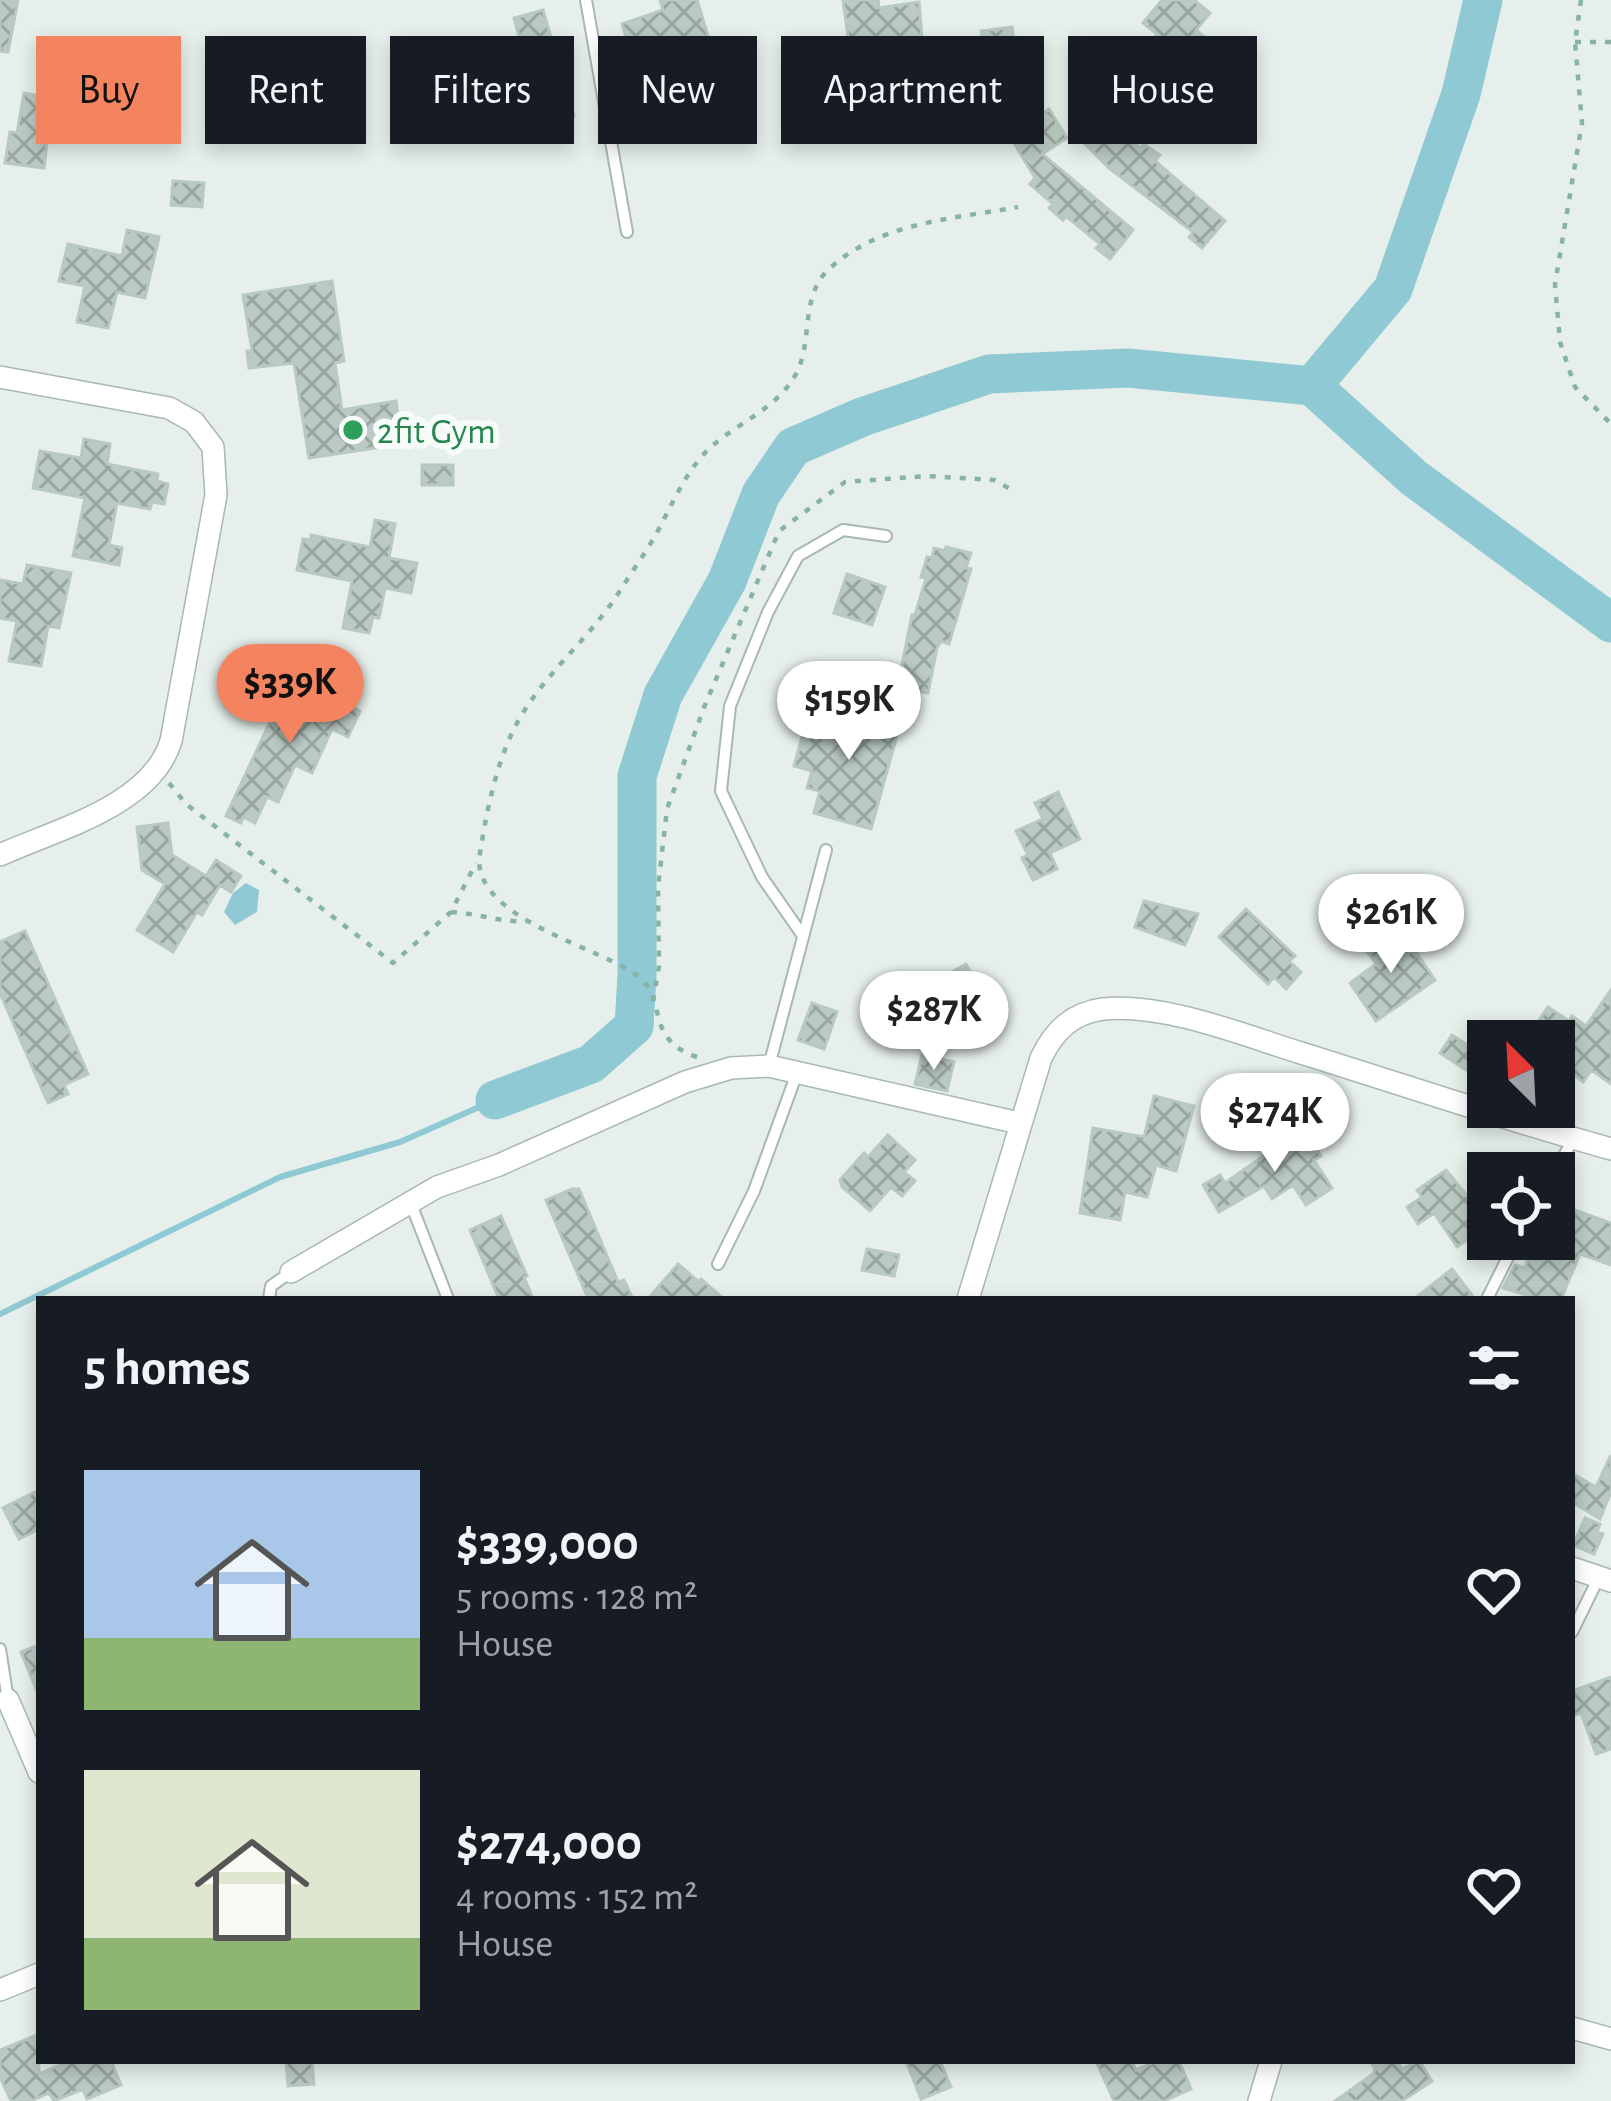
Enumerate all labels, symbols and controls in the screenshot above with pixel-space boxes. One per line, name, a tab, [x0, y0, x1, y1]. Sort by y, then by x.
chip: Buy	[36, 36, 181, 144]
chip: Rent	[205, 36, 366, 144]
chip: Filters	[390, 36, 574, 144]
chip: New	[598, 36, 757, 144]
chip: Apartment	[781, 36, 1044, 144]
chip: House	[1068, 36, 1257, 144]
place label: 2fit Gym	[377, 414, 496, 450]
marker: 2fit Gym	[340, 417, 366, 443]
pin: $339K	[206, 644, 374, 746]
pin: $159K	[765, 661, 933, 763]
text: $339K	[244, 663, 336, 702]
text: $159K	[804, 680, 894, 719]
pin: $261K	[1307, 874, 1475, 976]
text: $261K	[1345, 893, 1437, 932]
pin: $287K	[850, 971, 1018, 1073]
text: $287K	[887, 990, 981, 1029]
north arrow	[1467, 1020, 1575, 1128]
map controls	[1467, 1020, 1575, 1260]
pin: $274K	[1191, 1073, 1359, 1175]
text: $274K	[1227, 1092, 1323, 1131]
button: locate	[1467, 1152, 1575, 1260]
icon: filters	[1461, 1335, 1527, 1401]
text: 5 homes	[84, 1343, 251, 1394]
icon: home	[180, 1518, 324, 1662]
text: $339,000	[456, 1518, 639, 1569]
icon: heart	[1461, 1557, 1527, 1623]
text: 5 rooms · 128 m²	[456, 1578, 698, 1617]
text: House	[456, 1625, 553, 1664]
icon: home	[180, 1818, 324, 1962]
text: $274,000	[456, 1818, 642, 1869]
icon: heart	[1461, 1857, 1527, 1923]
text: 4 rooms · 152 m²	[456, 1878, 698, 1917]
text: House	[456, 1925, 553, 1964]

